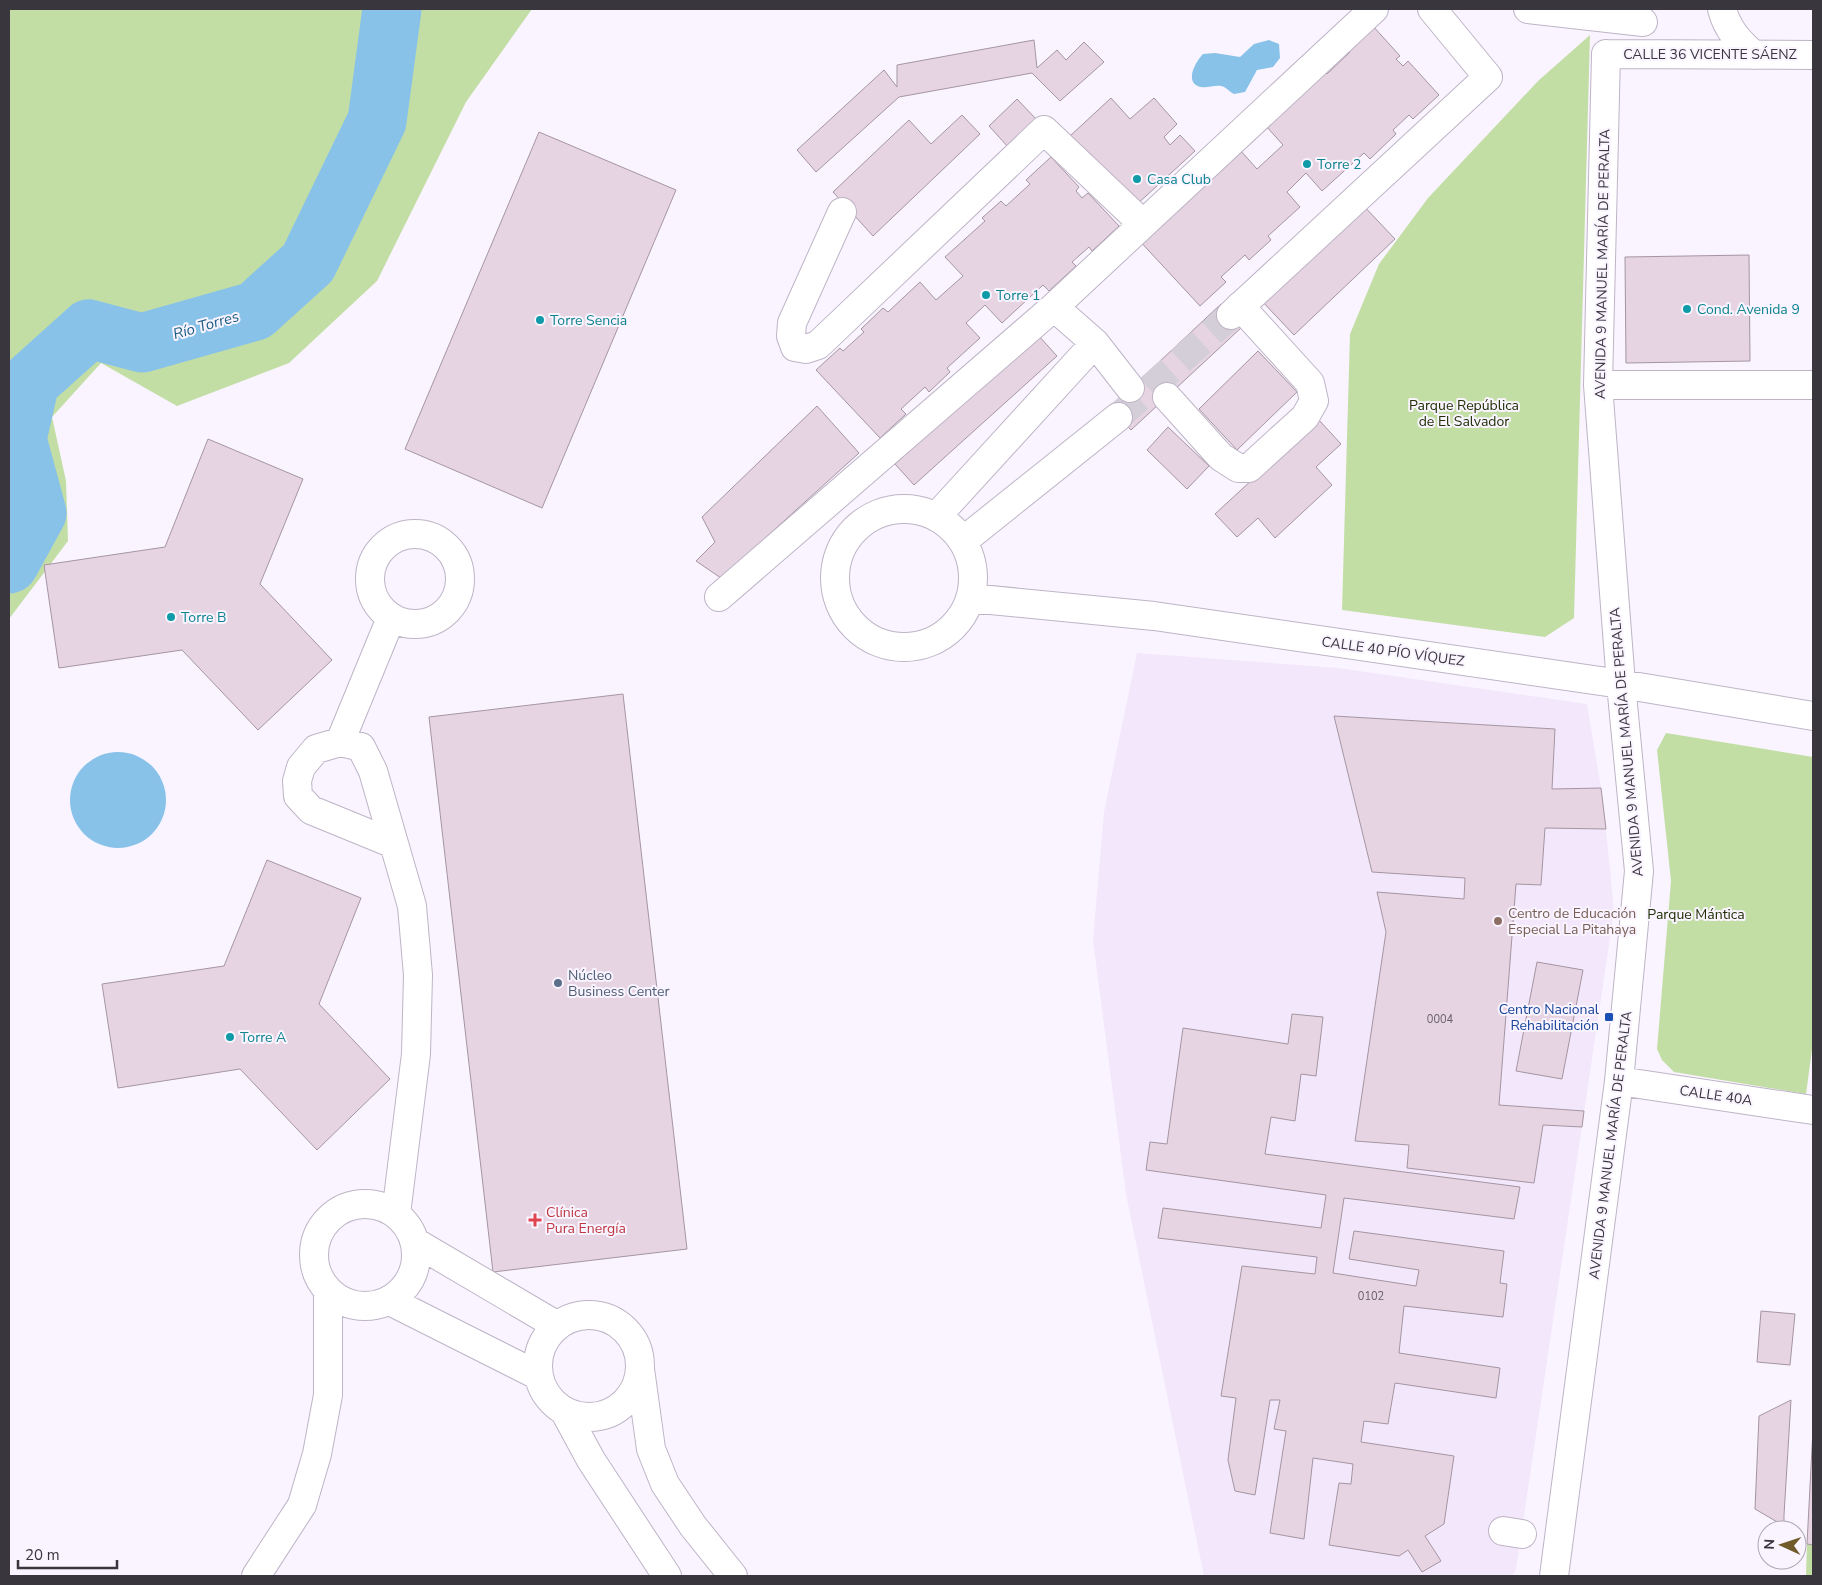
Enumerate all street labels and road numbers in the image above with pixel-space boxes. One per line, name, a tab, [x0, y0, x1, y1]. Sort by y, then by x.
street label: CALLE 36 VICENTE SÁENZ	[1623, 45, 1797, 64]
street label: AVENIDA 9 MANUEL MARÍA DE PERALTA	[1591, 129, 1614, 399]
street label: AVENIDA 9 MANUEL MARÍA DE PERALTA	[1605, 607, 1648, 877]
street label: CALLE 40 PÍO VÍQUEZ	[1320, 632, 1466, 671]
street label: AVENIDA 9 MANUEL MARÍA DE PERALTA	[1585, 1010, 1636, 1280]
street label: CALLE 40A	[1678, 1081, 1754, 1110]

